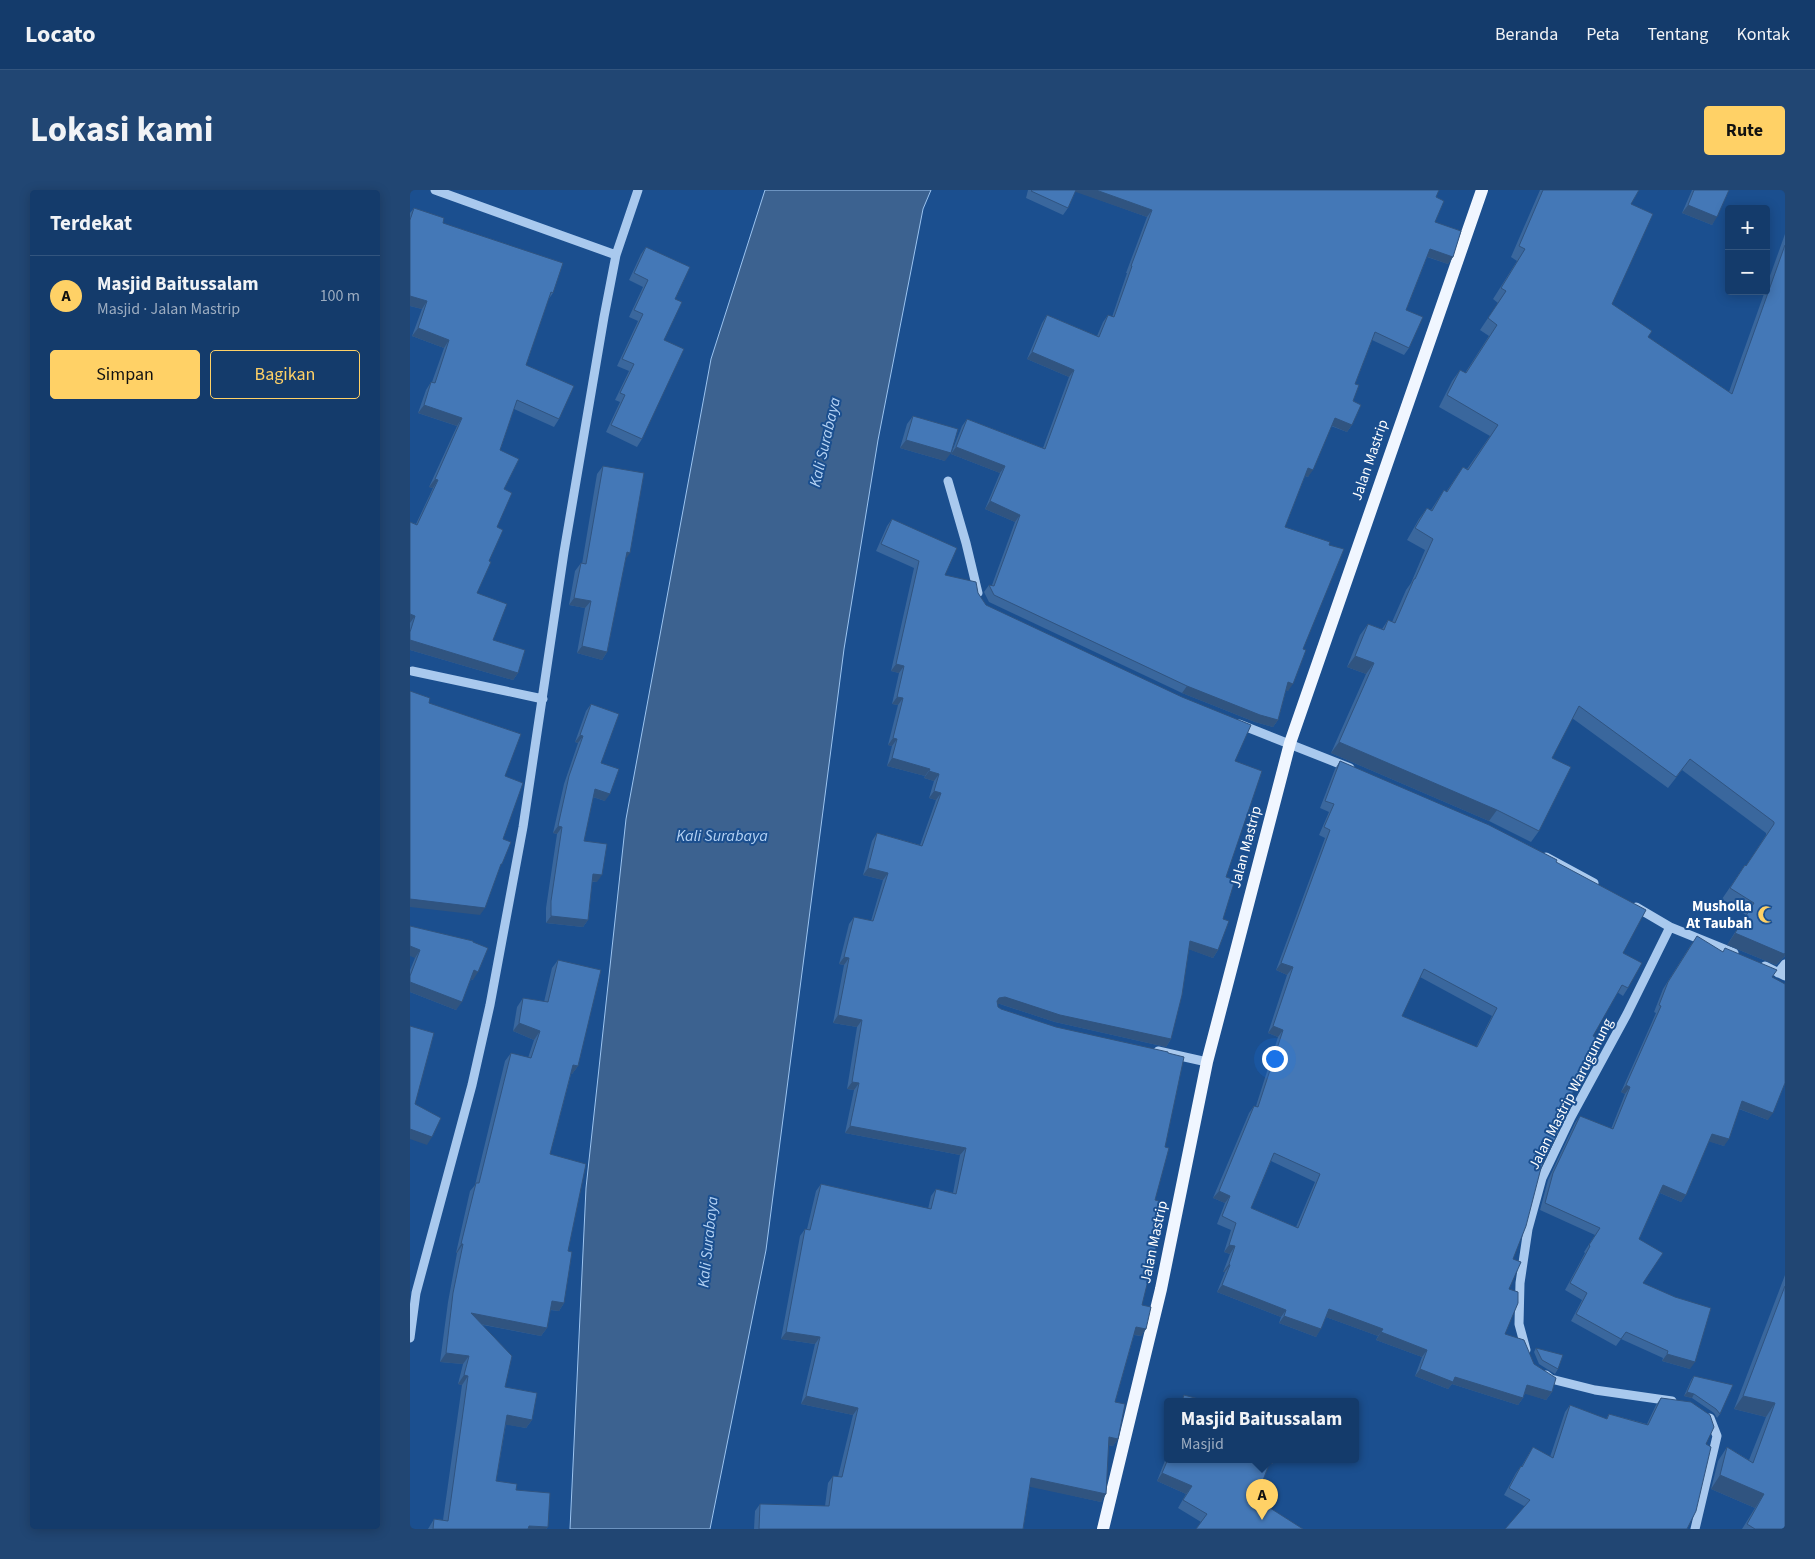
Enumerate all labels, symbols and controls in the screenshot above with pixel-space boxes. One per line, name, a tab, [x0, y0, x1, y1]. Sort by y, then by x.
text: Locato	[25, 17, 96, 52]
text: Beranda	[1495, 22, 1558, 47]
text: Peta	[1586, 22, 1619, 47]
text: Tentang	[1647, 22, 1708, 47]
text: Kontak	[1736, 22, 1790, 47]
text: Lokasi kami	[30, 105, 213, 155]
button: Rute	[1704, 106, 1785, 155]
map controls	[1725, 205, 1770, 295]
button: +	[1725, 205, 1770, 250]
text: Terdekat	[50, 208, 132, 238]
button: −	[1725, 250, 1770, 295]
text: Masjid Baitussalam	[97, 271, 259, 298]
text: A	[61, 285, 71, 307]
text: 100 m	[320, 285, 360, 307]
text: Masjid · Jalan Mastrip	[97, 298, 240, 320]
button: Simpan	[50, 350, 200, 399]
button: Bagikan	[210, 350, 360, 399]
water label: Kali Surabaya	[804, 395, 846, 489]
street label: Jalan Mastrip	[1346, 417, 1394, 503]
street label: Jalan Mastrip	[1225, 804, 1267, 890]
water label: Kali Surabaya	[676, 825, 768, 847]
place label: Musholla At Taubah	[1685, 896, 1752, 934]
mosque icon: Musholla At Taubah	[1756, 905, 1776, 925]
street label: Jalan Mastrip Warugunung	[1524, 1014, 1619, 1173]
your location	[1262, 1046, 1288, 1072]
water label: Kali Surabaya	[692, 1195, 724, 1289]
street label: Jalan Mastrip	[1135, 1199, 1173, 1285]
popup	[1164, 1398, 1359, 1463]
text: Masjid Baitussalam	[1181, 1406, 1342, 1433]
text: Masjid	[1181, 1433, 1224, 1455]
pin: A	[1246, 1479, 1278, 1520]

